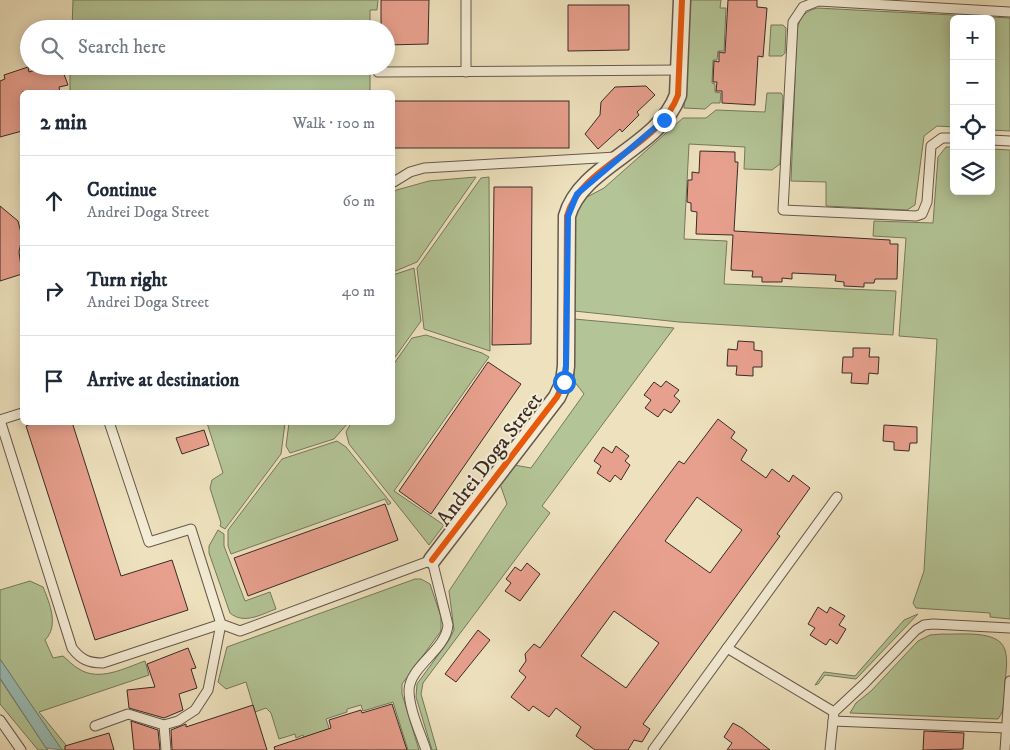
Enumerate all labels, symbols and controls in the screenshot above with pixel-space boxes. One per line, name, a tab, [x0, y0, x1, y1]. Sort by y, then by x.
map controls	[950, 15, 995, 195]
button: +	[950, 15, 995, 60]
search box	[20, 20, 395, 75]
icon: search	[38, 34, 66, 62]
text: Search here	[78, 36, 166, 59]
button: −	[950, 60, 995, 105]
button: locate	[950, 105, 995, 150]
route end	[653, 109, 676, 132]
text: 2 min	[40, 110, 87, 136]
text: Walk · 100 m	[293, 113, 375, 133]
button: layers	[950, 150, 995, 195]
text: Continue	[87, 179, 157, 202]
icon: ahead	[40, 187, 68, 215]
text: 60 m	[343, 191, 375, 211]
text: Andrei Doga Street	[87, 202, 209, 222]
text: Turn right	[87, 269, 167, 292]
icon: right	[40, 277, 68, 305]
text: 40 m	[342, 281, 375, 301]
text: Andrei Doga Street	[87, 292, 209, 312]
icon: arrive	[40, 367, 68, 395]
text: Arrive at destination	[87, 369, 239, 392]
route start	[553, 371, 576, 394]
street label: Andrei Doga Street	[431, 388, 549, 531]

